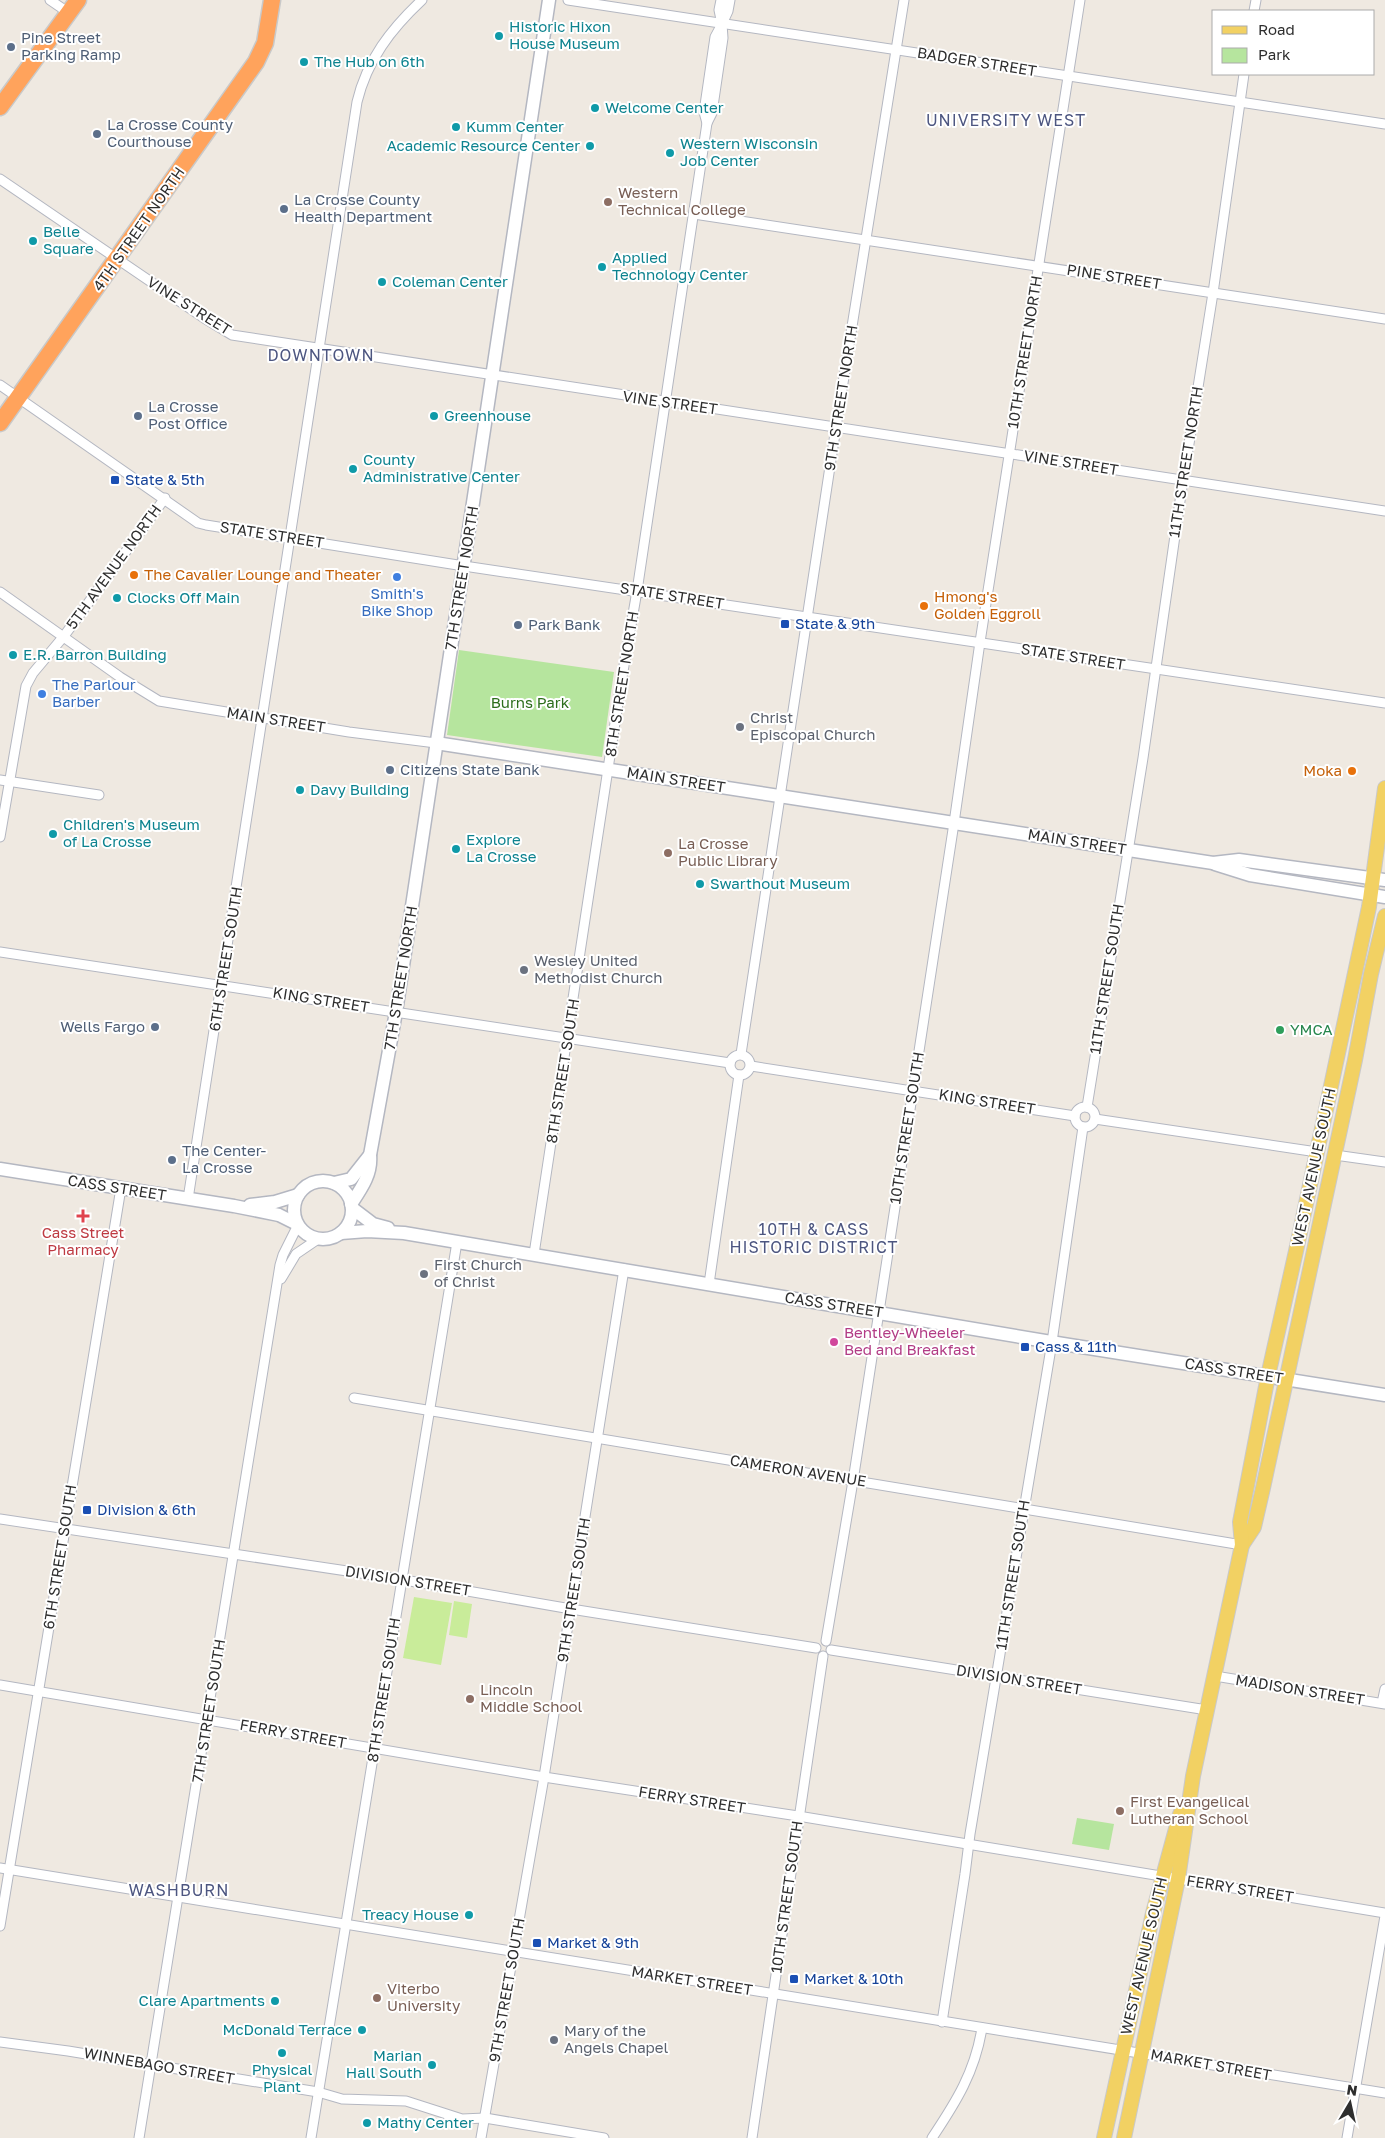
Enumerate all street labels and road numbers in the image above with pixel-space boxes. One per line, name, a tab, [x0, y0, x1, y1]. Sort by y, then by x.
street label: BADGER STREET	[916, 43, 1038, 79]
street label: 4TH STREET NORTH	[89, 163, 188, 294]
street label: PINE STREET	[1066, 260, 1163, 292]
street label: VINE STREET	[144, 272, 235, 338]
street label: 10TH STREET NORTH	[1003, 274, 1045, 430]
street label: 9TH STREET NORTH	[820, 324, 860, 472]
street label: 11TH STREET NORTH	[1164, 385, 1206, 539]
street label: VINE STREET	[621, 386, 719, 418]
street label: VINE STREET	[1022, 446, 1120, 478]
street label: 5TH AVENUE NORTH	[62, 501, 164, 632]
street label: 7TH STREET NORTH	[441, 504, 481, 651]
street label: STATE STREET	[219, 517, 326, 551]
street label: STATE STREET	[619, 578, 726, 612]
street label: 8TH STREET NORTH	[601, 610, 641, 758]
street label: STATE STREET	[1020, 639, 1127, 673]
street label: MAIN STREET	[226, 702, 327, 736]
street label: MAIN STREET	[626, 762, 727, 796]
street label: MAIN STREET	[1027, 824, 1128, 858]
street label: 6TH STREET SOUTH	[205, 885, 245, 1033]
street label: 11TH STREET SOUTH	[1085, 902, 1127, 1055]
street label: 7TH STREET NORTH	[380, 904, 420, 1051]
street label: KING STREET	[272, 982, 371, 1016]
street label: 8TH STREET SOUTH	[542, 997, 582, 1145]
street label: 10TH STREET SOUTH	[885, 1050, 927, 1205]
street label: KING STREET	[938, 1084, 1037, 1118]
street label: WEST AVENUE SOUTH	[1287, 1086, 1339, 1248]
street label: CASS STREET	[67, 1170, 168, 1204]
street label: CASS STREET	[784, 1287, 885, 1321]
street label: CASS STREET	[1184, 1353, 1285, 1387]
street label: CAMERON AVENUE	[729, 1450, 868, 1490]
street label: 6TH STREET SOUTH	[39, 1483, 79, 1631]
street label: 11TH STREET SOUTH	[991, 1498, 1033, 1651]
street label: 9TH STREET SOUTH	[553, 1516, 593, 1664]
street label: DIVISION STREET	[344, 1561, 472, 1599]
street label: 8TH STREET SOUTH	[363, 1616, 403, 1764]
street label: 7TH STREET SOUTH	[188, 1638, 228, 1784]
street label: DIVISION STREET	[955, 1660, 1083, 1698]
street label: MADISON STREET	[1234, 1670, 1366, 1708]
street label: FERRY STREET	[238, 1715, 348, 1751]
street label: FERRY STREET	[637, 1782, 747, 1816]
street label: 10TH STREET SOUTH	[766, 1819, 806, 1974]
street label: FERRY STREET	[1185, 1871, 1295, 1905]
street label: WEST AVENUE SOUTH	[1116, 1875, 1170, 2037]
street label: 9TH STREET SOUTH	[484, 1916, 528, 2063]
street label: MARKET STREET	[630, 1962, 754, 1998]
street label: WINNEBAGO STREET	[82, 2043, 236, 2087]
street label: MARKET STREET	[1149, 2045, 1273, 2084]

